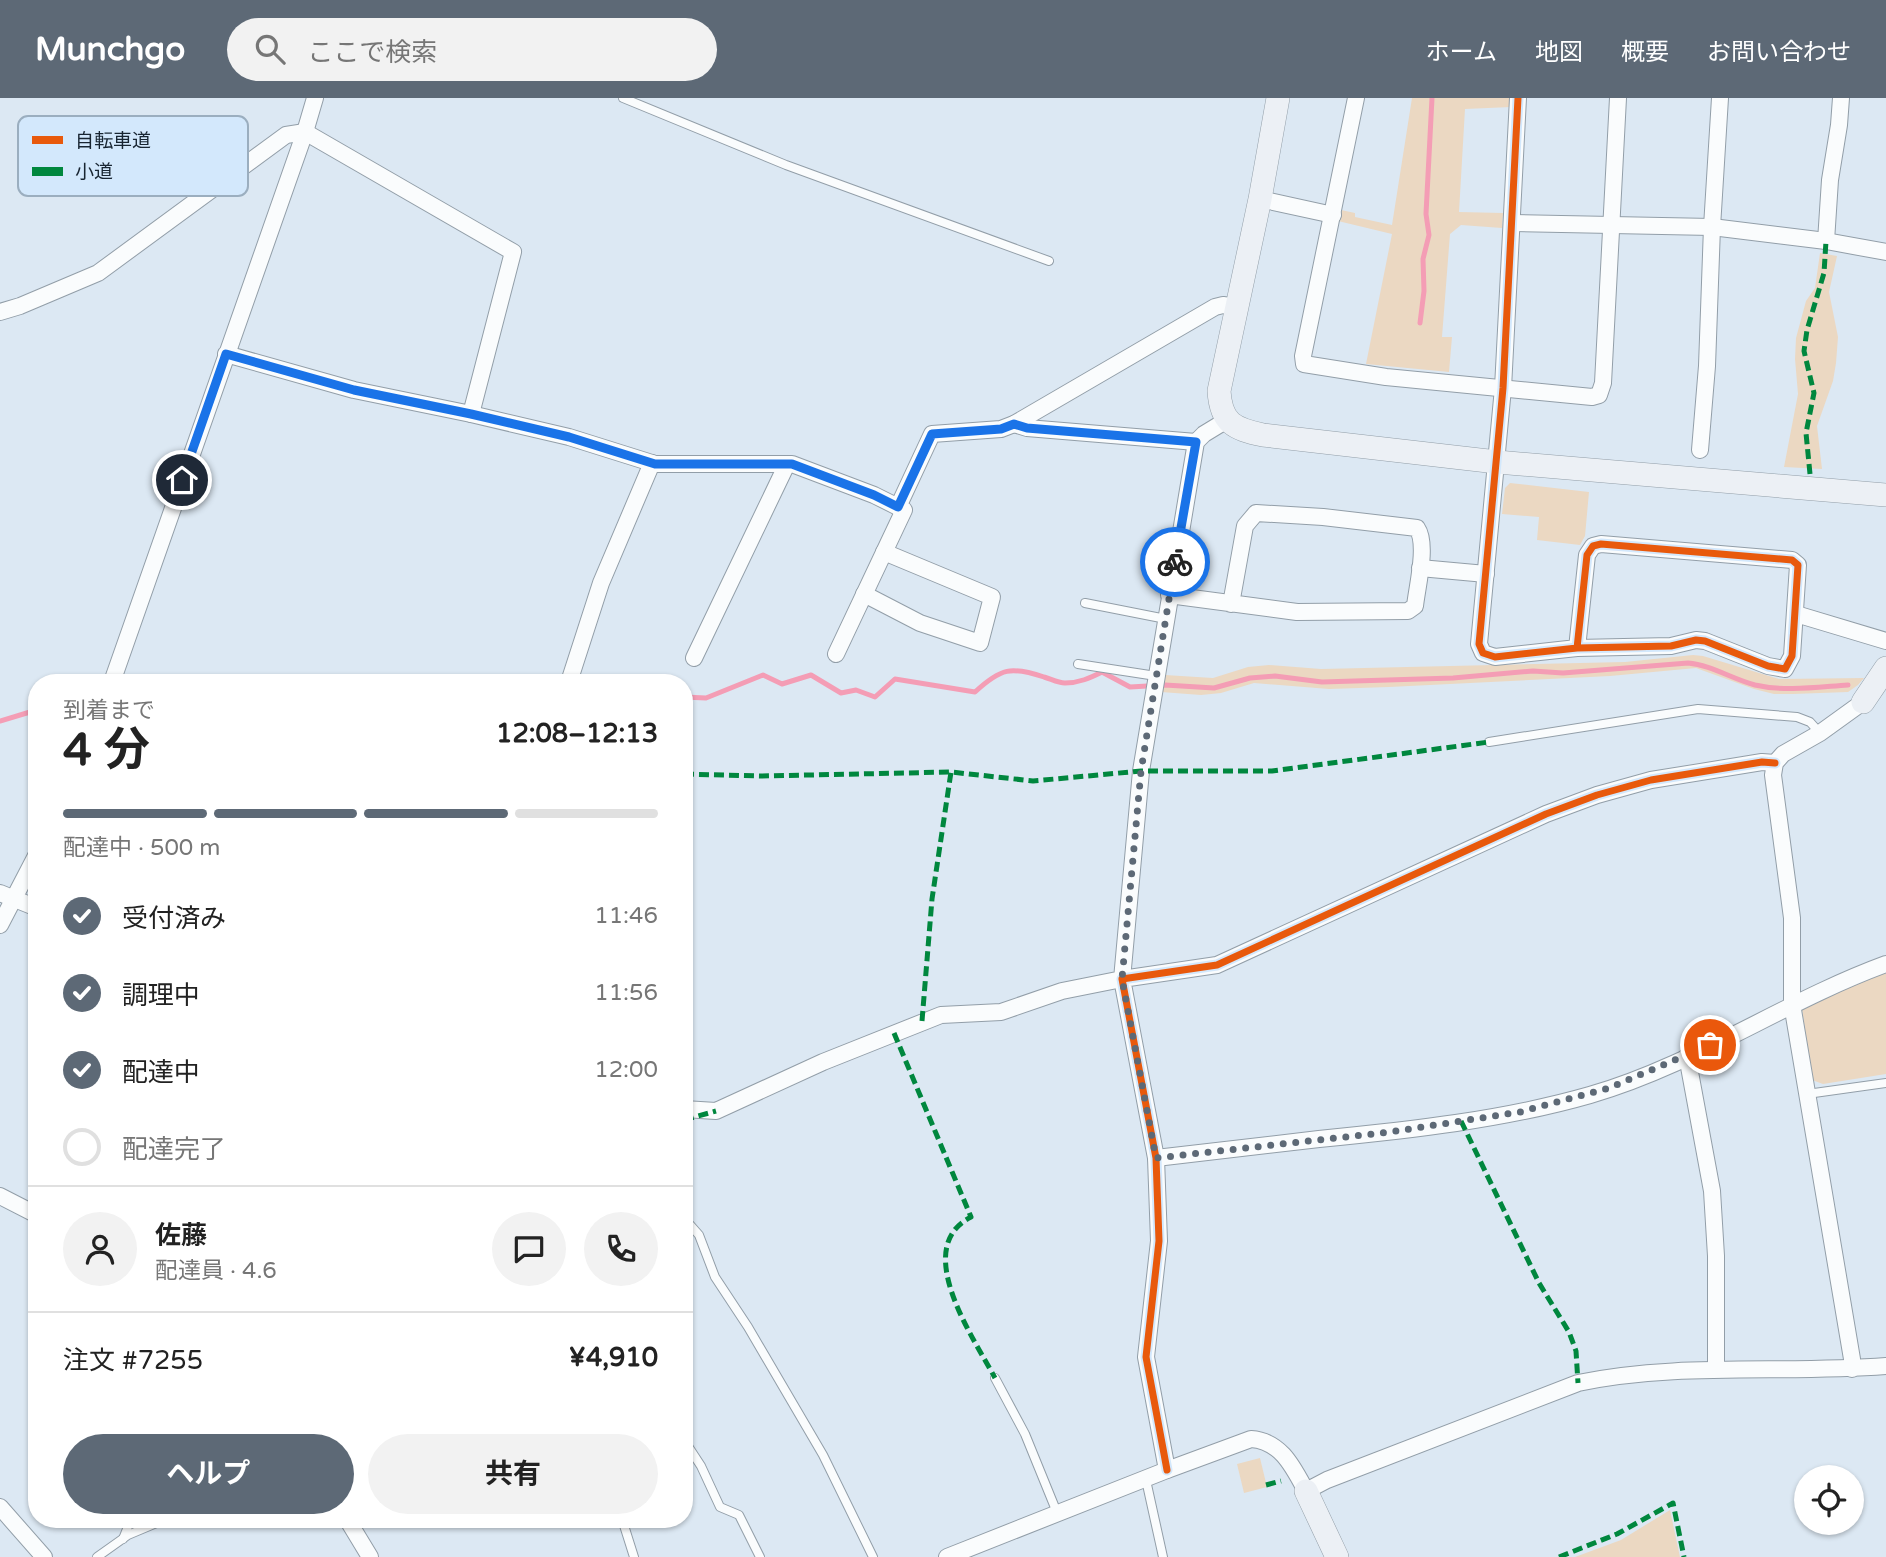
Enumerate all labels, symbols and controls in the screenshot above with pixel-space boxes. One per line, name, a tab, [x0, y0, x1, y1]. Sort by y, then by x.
search box	[227, 18, 717, 81]
text: Munchgo	[35, 30, 185, 69]
icon: search	[251, 30, 289, 68]
text: ここで検索	[307, 37, 437, 68]
text: ホーム	[1426, 38, 1497, 67]
text: 地図	[1535, 38, 1583, 67]
text: 概要	[1621, 38, 1669, 67]
text: お問い合わせ	[1707, 38, 1851, 67]
legend	[18, 116, 248, 196]
text: 自転車道	[75, 130, 151, 152]
text: 小道	[75, 161, 113, 183]
pin	[152, 450, 212, 510]
icon: home	[163, 461, 201, 499]
courier	[1140, 527, 1210, 597]
icon: bike	[1156, 543, 1194, 581]
text: 到着まで	[63, 697, 155, 725]
text: 12:08–12:13	[496, 718, 658, 749]
text: 4 分	[63, 723, 150, 778]
text: 配達中 · 500 m	[63, 834, 220, 862]
icon: check	[63, 897, 101, 935]
text: 11:46	[594, 902, 658, 930]
text: 受付済み	[122, 903, 226, 934]
icon: check	[63, 974, 101, 1012]
text: 11:56	[594, 979, 658, 1007]
text: 調理中	[122, 980, 200, 1011]
pin	[1680, 1015, 1740, 1075]
icon: bag	[1691, 1026, 1729, 1064]
icon: check	[63, 1051, 101, 1089]
text: 12:00	[594, 1056, 658, 1084]
text: 配達中	[122, 1057, 200, 1088]
text: 配達完了	[122, 1134, 226, 1165]
button: person	[63, 1212, 137, 1286]
button: chat	[492, 1212, 566, 1286]
button: phone	[584, 1212, 658, 1286]
text: 佐藤	[155, 1220, 207, 1251]
text: 配達員 · 4.6	[155, 1257, 277, 1285]
text: ¥4,910	[569, 1342, 658, 1373]
text: 注文 #7255	[63, 1345, 203, 1376]
button: ヘルプ	[63, 1434, 354, 1514]
button: 共有	[368, 1434, 658, 1514]
map controls	[1794, 1465, 1864, 1535]
button: locate	[1794, 1465, 1864, 1535]

